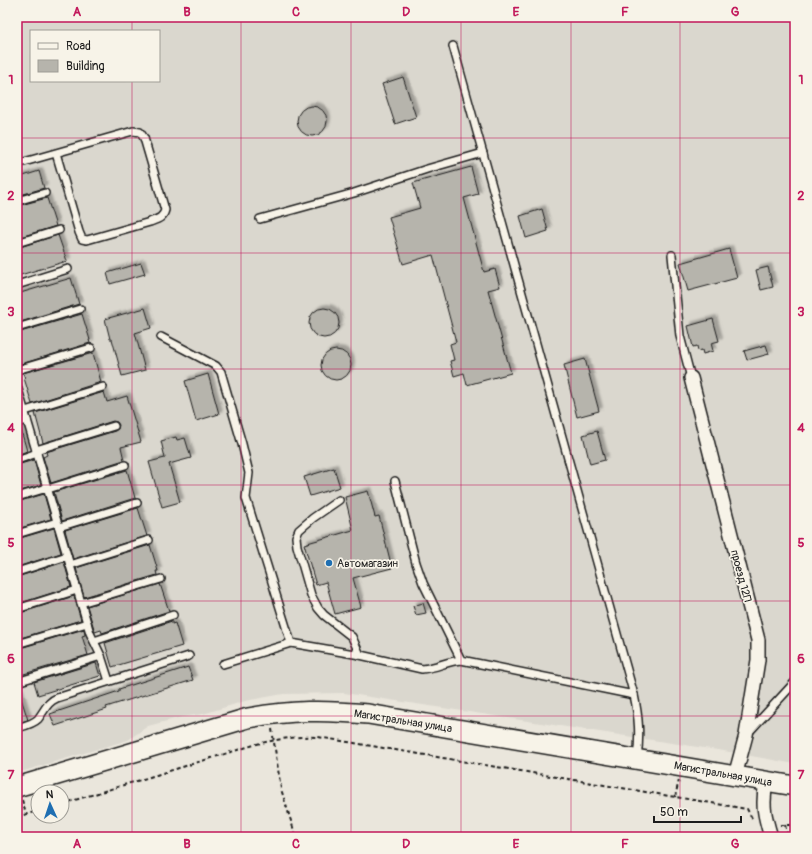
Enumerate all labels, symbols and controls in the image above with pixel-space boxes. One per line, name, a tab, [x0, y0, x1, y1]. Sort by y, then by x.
text: A	[73, 4, 82, 20]
text: B	[183, 4, 191, 20]
text: C	[292, 4, 300, 20]
text: D	[402, 4, 410, 20]
text: E	[513, 4, 520, 20]
text: F	[621, 4, 629, 20]
text: G	[731, 4, 740, 20]
legend	[30, 30, 160, 82]
text: Road	[66, 39, 91, 54]
text: Building	[66, 59, 105, 74]
text: 1	[8, 72, 14, 88]
text: 1	[798, 72, 804, 88]
text: 2	[7, 188, 15, 204]
text: 2	[797, 188, 805, 204]
text: 3	[7, 304, 15, 320]
text: 3	[797, 304, 805, 320]
text: 4	[7, 420, 15, 436]
text: 4	[797, 420, 805, 436]
text: 5	[7, 535, 15, 551]
text: 5	[797, 535, 805, 551]
street label: проезд 12П	[728, 548, 754, 604]
place label: Автомагазин	[337, 557, 398, 570]
marker: Автомагазин	[324, 558, 334, 568]
text: 6	[7, 651, 15, 667]
text: 6	[797, 651, 805, 667]
street label: Магистральная улица	[353, 707, 453, 735]
street label: Магистральная улица	[673, 759, 773, 789]
text: 7	[8, 767, 15, 783]
text: 7	[798, 767, 805, 783]
north arrow	[30, 784, 70, 824]
text: N	[45, 788, 54, 801]
scale bar	[654, 798, 741, 824]
text: 50 m	[660, 805, 688, 820]
text: A	[73, 836, 82, 852]
text: B	[183, 836, 191, 852]
text: C	[292, 836, 300, 852]
text: D	[402, 836, 410, 852]
text: E	[513, 836, 520, 852]
text: F	[621, 836, 629, 852]
text: G	[731, 836, 740, 852]

